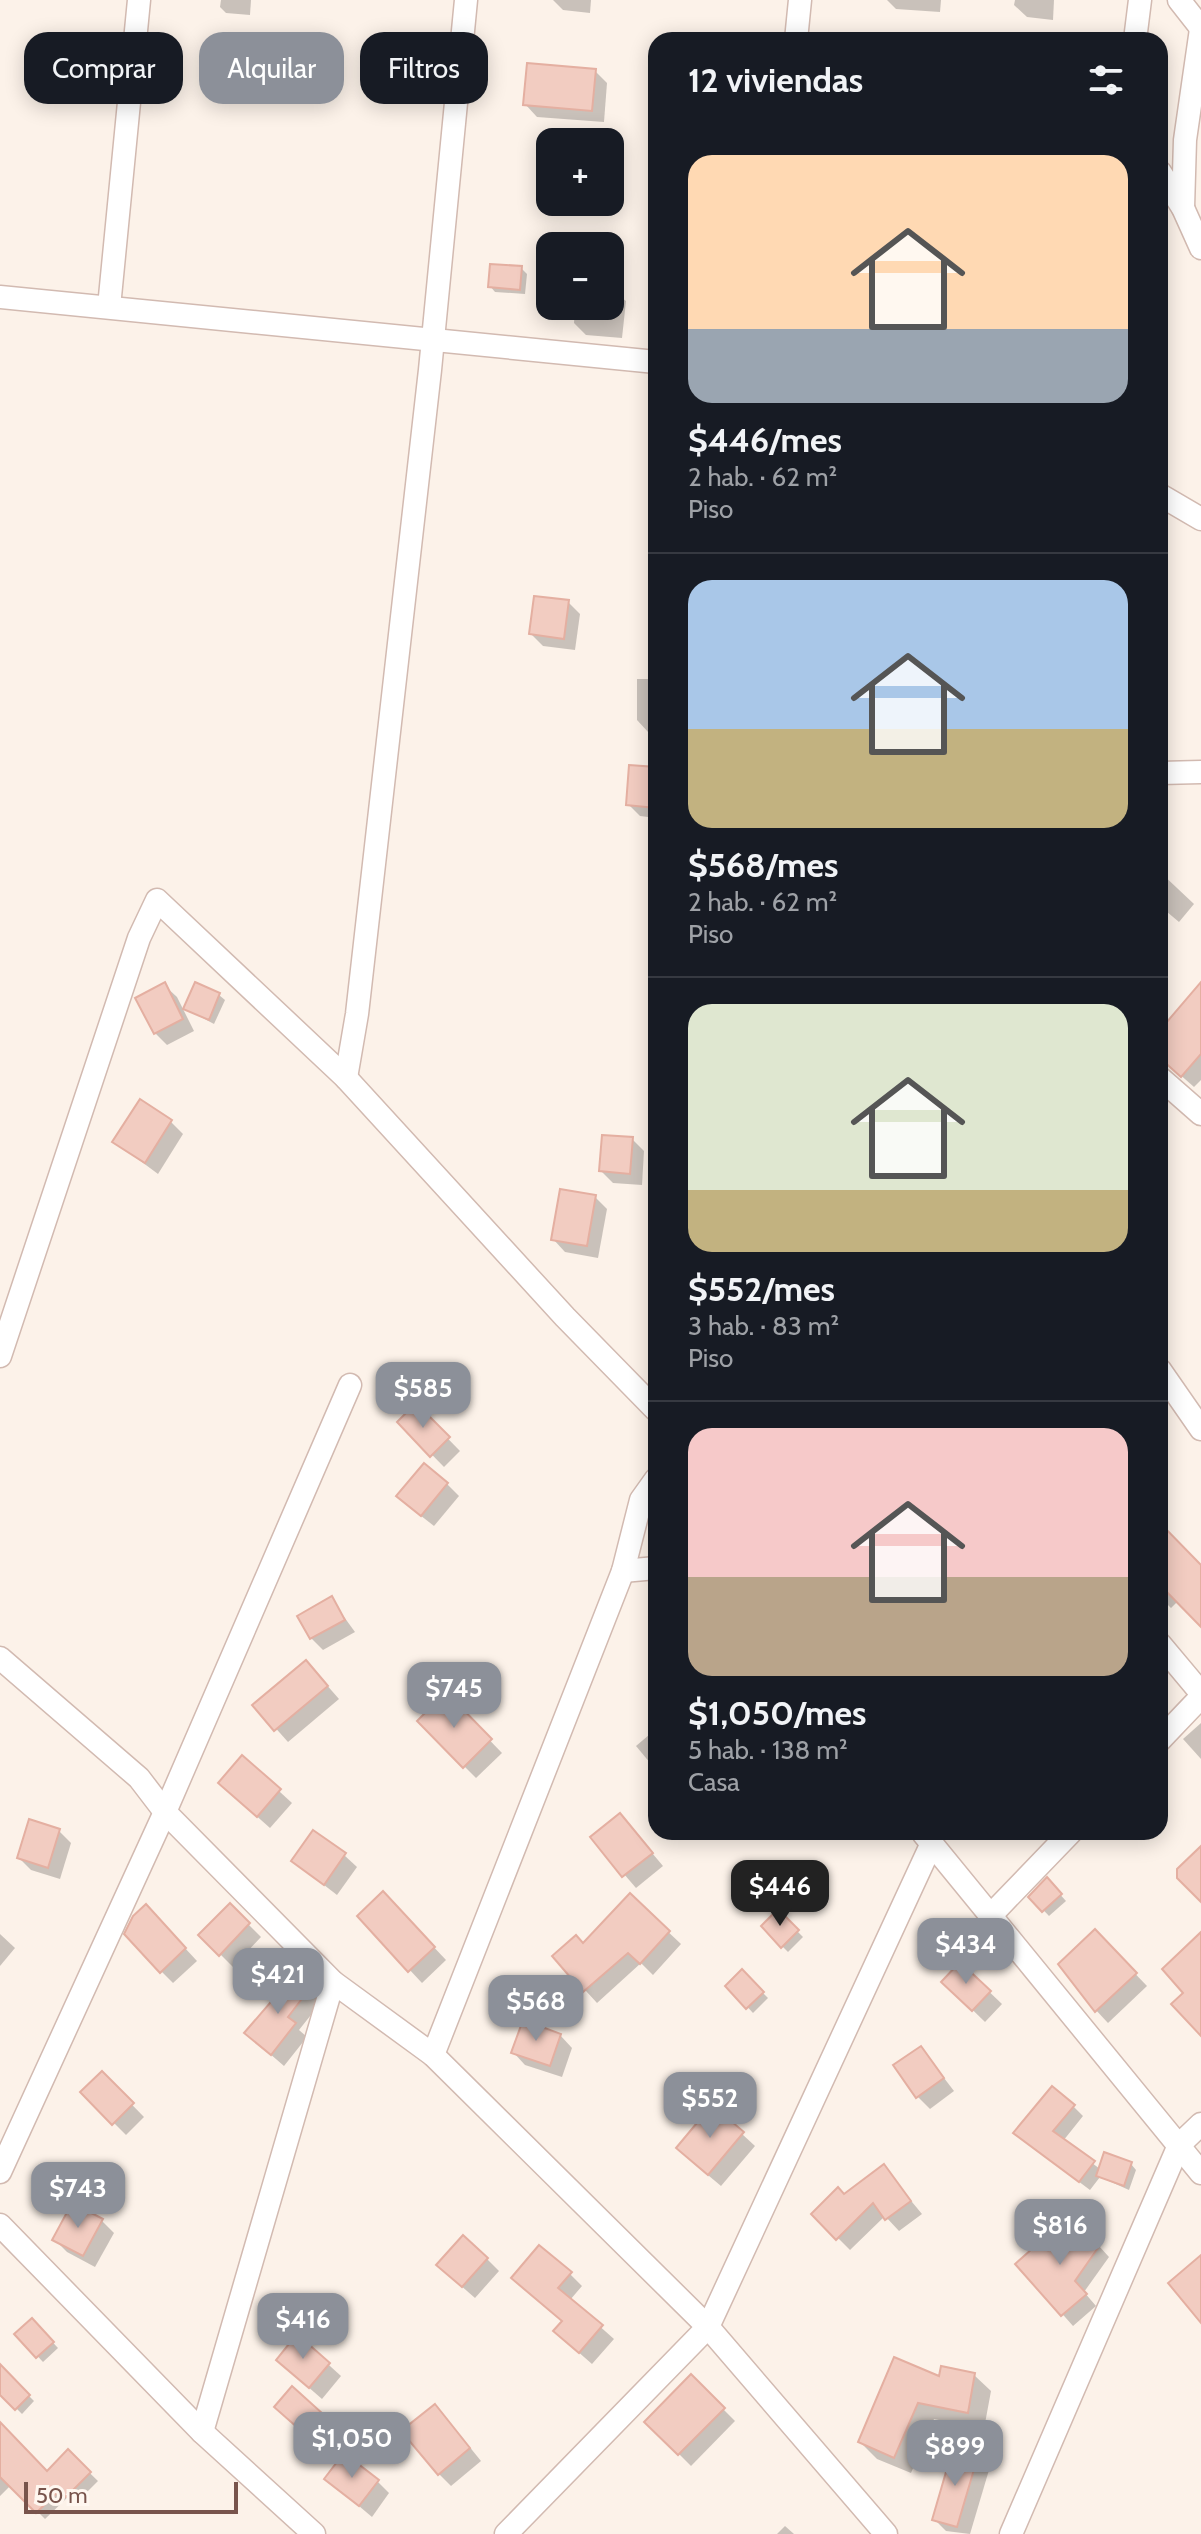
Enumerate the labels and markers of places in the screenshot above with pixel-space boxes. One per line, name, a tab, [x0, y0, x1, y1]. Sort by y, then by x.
pin: $585	[376, 1362, 470, 1430]
pin: $745	[407, 1662, 501, 1730]
pin: $446	[733, 1860, 827, 1928]
pin: $434	[919, 1918, 1013, 1986]
pin: $421	[231, 1948, 325, 2016]
pin: $568	[489, 1975, 583, 2043]
pin: $552	[663, 2072, 757, 2140]
pin: $743	[31, 2162, 125, 2230]
pin: $816	[1013, 2199, 1107, 2267]
pin: $416	[256, 2293, 350, 2361]
pin: $1,050	[287, 2412, 417, 2480]
pin: $899	[908, 2420, 1002, 2488]

